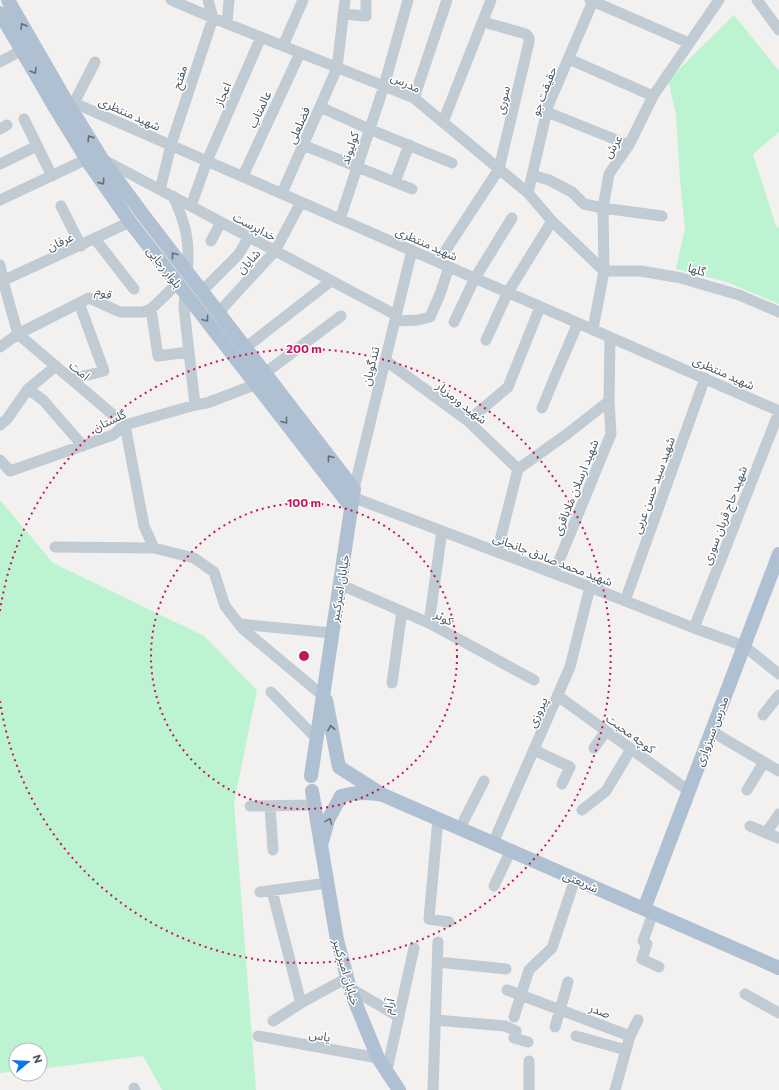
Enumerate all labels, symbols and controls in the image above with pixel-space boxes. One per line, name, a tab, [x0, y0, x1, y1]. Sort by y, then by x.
one-way arrow	[21, 23, 28, 30]
street label: مفتح	[169, 63, 192, 92]
street label: حقیقت جو	[527, 64, 560, 118]
one-way arrow	[29, 67, 36, 74]
street label: مدرس	[388, 69, 423, 96]
street label: اعجاز	[210, 80, 234, 109]
street label: سوری	[492, 84, 513, 116]
street label: عالمتاب	[244, 88, 275, 130]
street label: شهید منتظری	[97, 93, 163, 134]
street label: فضلعلی	[284, 104, 313, 146]
street label: کولیوند	[337, 129, 362, 166]
street label: عرش	[599, 132, 625, 161]
one-way arrow	[87, 135, 94, 142]
one-way arrow	[97, 177, 104, 184]
street label: خداپرست	[230, 209, 279, 245]
street label: شهید منتظری	[394, 223, 460, 264]
street label: عرفان	[45, 229, 76, 254]
street label: بلوار رجایی	[144, 243, 186, 291]
street label: شایان	[233, 246, 264, 277]
one-way arrow	[171, 252, 178, 259]
street label: گلها	[686, 260, 709, 279]
street label: قوم	[93, 283, 114, 304]
one-way arrow	[201, 314, 208, 321]
text: 200 m	[286, 341, 322, 355]
street label: تندگویان	[358, 344, 383, 387]
street label: شهید منتظری	[691, 352, 757, 393]
street label: امت	[67, 357, 93, 383]
street label: شهید ورمزیار	[433, 377, 490, 427]
street label: گلستان	[90, 406, 129, 435]
one-way arrow	[280, 417, 287, 424]
street label: شهید سید حسن عربی	[629, 435, 678, 536]
street label: شهید ارسلان ملاباقری	[549, 437, 602, 537]
one-way arrow	[328, 455, 335, 462]
street label: شهید حاج قربان سوری	[699, 464, 752, 567]
text: 100 m	[287, 495, 321, 509]
street label: شهید محمد صادق جانجانی	[491, 530, 615, 589]
street label: خیابان امیرکبیر	[327, 553, 352, 624]
street label: کوثر	[431, 606, 457, 629]
centre of rings	[297, 649, 311, 663]
street label: مدرس سبزواری	[691, 694, 732, 768]
street label: پیروزی	[524, 695, 552, 730]
street label: کوچه محبت	[603, 711, 659, 758]
one-way arrow	[327, 725, 336, 732]
one-way arrow	[324, 818, 332, 825]
street label: شریعتی	[561, 867, 601, 896]
street label: خیابان امیرکبیر	[330, 936, 363, 1007]
street label: آرام	[380, 996, 400, 1016]
street label: صدر	[586, 999, 613, 1021]
street label: یاس	[308, 1026, 332, 1045]
north arrow	[8, 1042, 48, 1082]
text: N	[31, 1053, 45, 1065]

